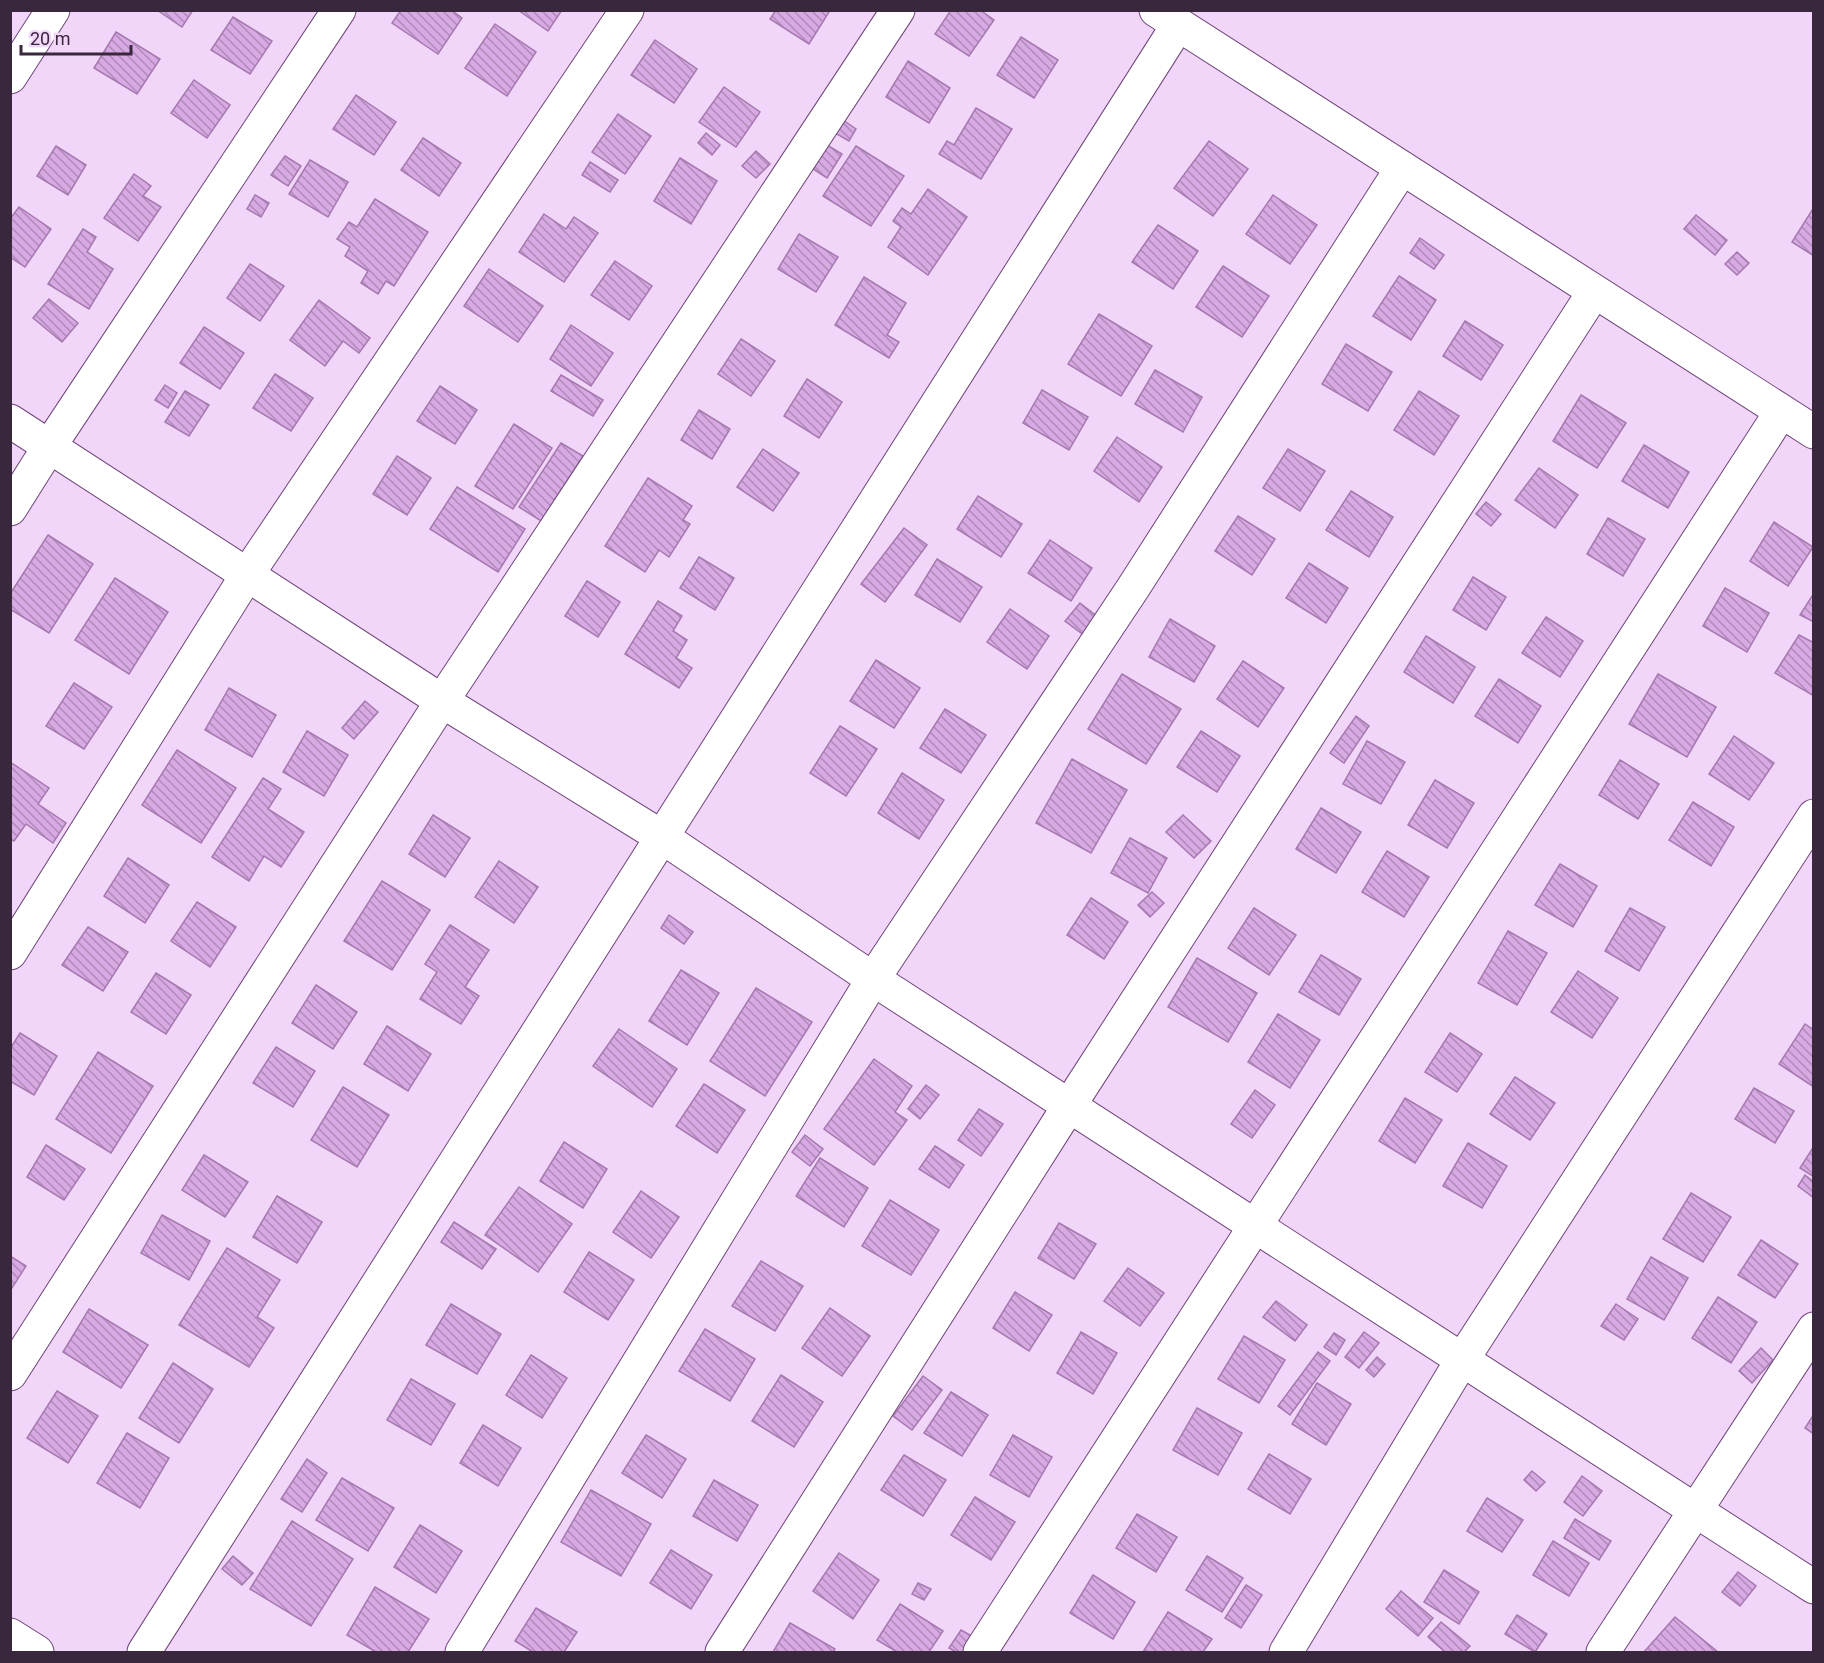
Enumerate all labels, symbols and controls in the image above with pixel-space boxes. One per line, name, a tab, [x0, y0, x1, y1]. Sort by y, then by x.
scale bar	[21, 18, 130, 56]
text: 20 m	[30, 28, 70, 49]

